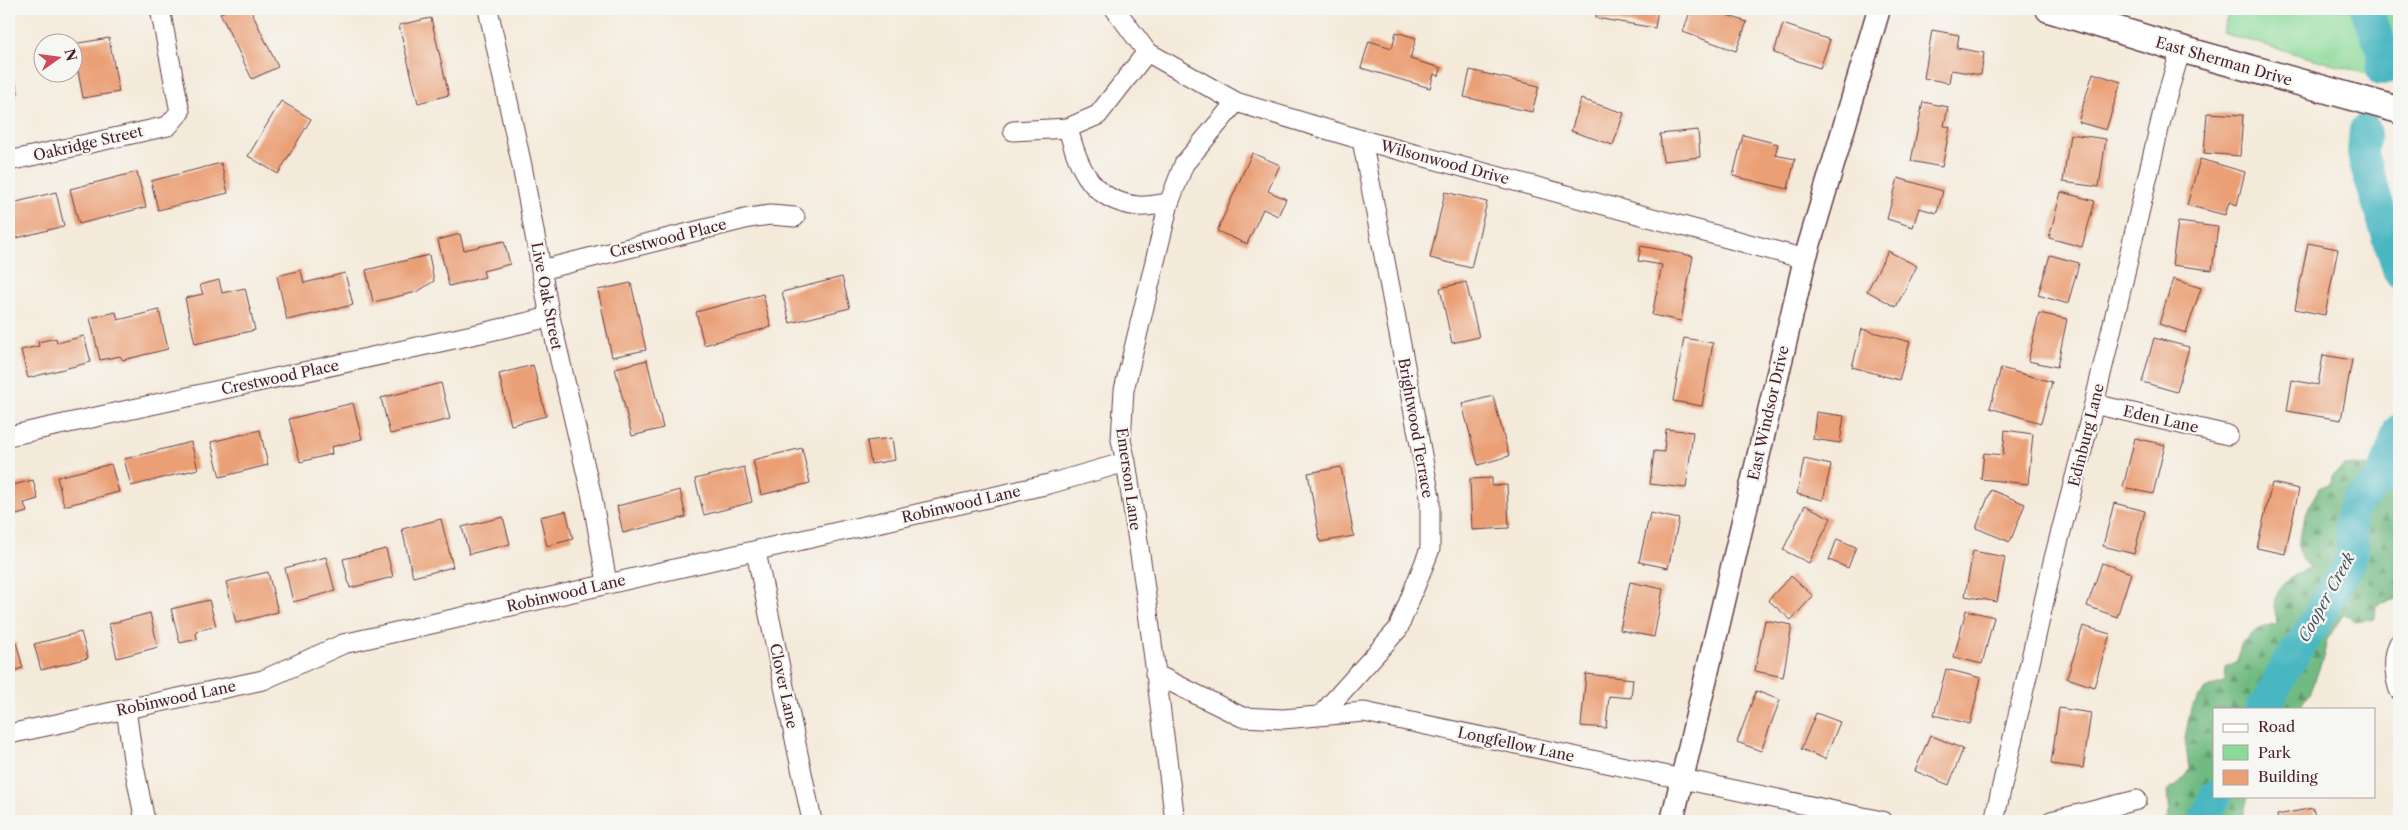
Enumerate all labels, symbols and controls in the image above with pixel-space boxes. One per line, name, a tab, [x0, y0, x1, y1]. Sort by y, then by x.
north arrow	[32, 32, 82, 82]
street label: East Sherman Drive	[2153, 32, 2295, 90]
text: N	[60, 47, 81, 63]
street label: Oakridge Street	[31, 121, 145, 165]
street label: Wilsonwood Drive	[1377, 135, 1512, 188]
street label: Crestwood Place	[608, 214, 728, 262]
street label: Live Oak Street	[527, 240, 567, 352]
street label: East Windsor Drive	[1743, 344, 1793, 482]
street label: Crestwood Place	[219, 355, 341, 399]
street label: Brightwood Terrace	[1394, 356, 1438, 500]
street label: Edinburg Lane	[2064, 382, 2108, 488]
street label: Eden Lane	[2121, 401, 2201, 437]
street label: Emerson Lane	[1112, 426, 1146, 532]
street label: Robinwood Lane	[900, 481, 1022, 527]
water label: Cooper Creek	[2293, 548, 2359, 645]
street label: Robinwood Lane	[505, 570, 627, 616]
street label: Clover Lane	[766, 642, 802, 730]
street label: Robinwood Lane	[114, 676, 238, 720]
legend	[2213, 708, 2376, 798]
text: Road	[2258, 717, 2295, 736]
street label: Longfellow Lane	[1456, 722, 1576, 766]
text: Park	[2258, 743, 2292, 762]
text: Building	[2258, 767, 2318, 786]

